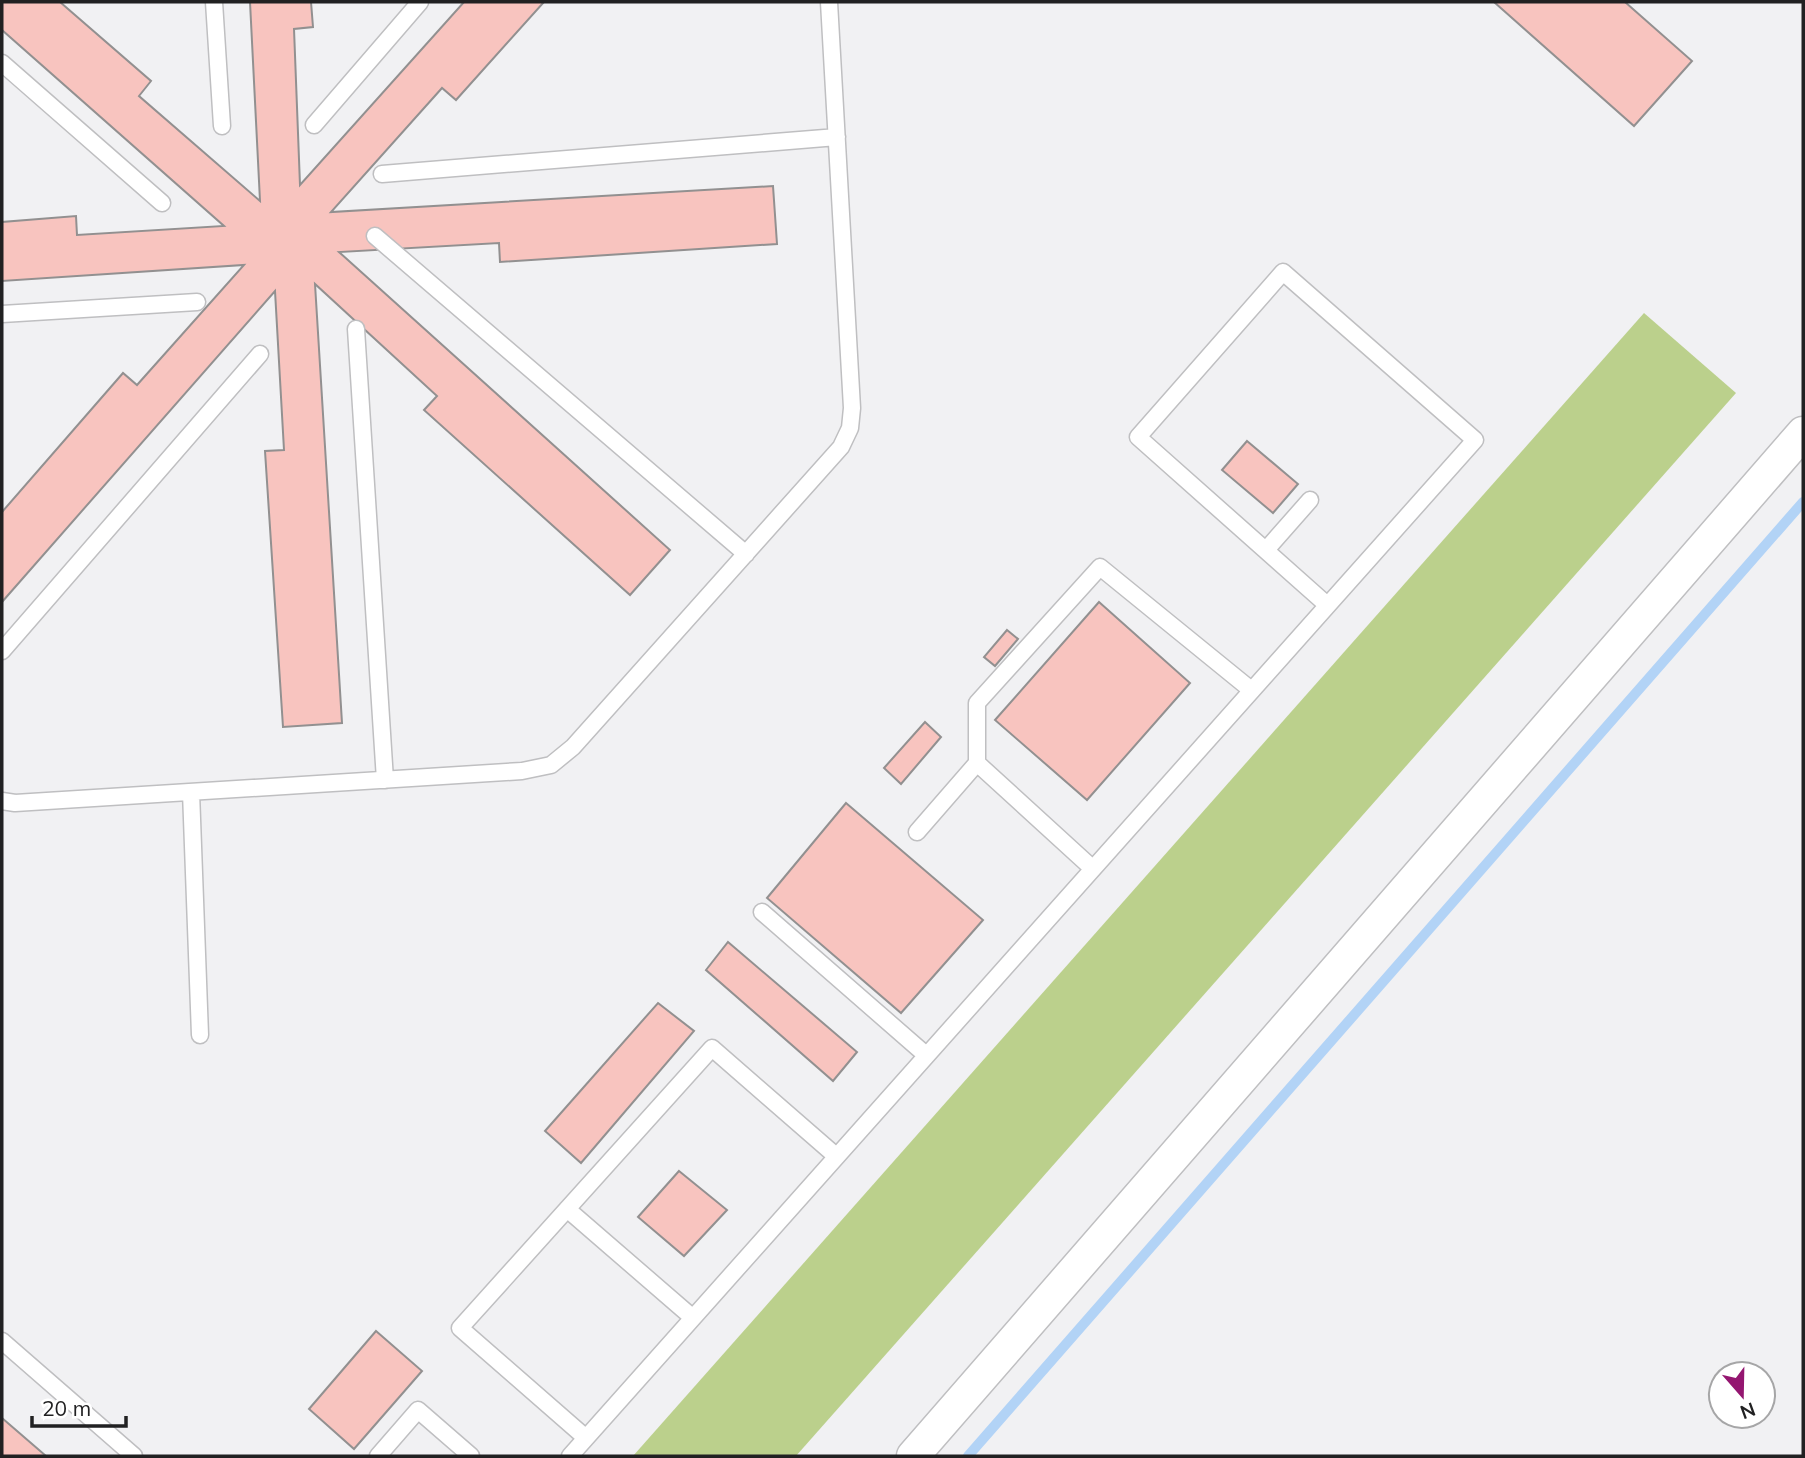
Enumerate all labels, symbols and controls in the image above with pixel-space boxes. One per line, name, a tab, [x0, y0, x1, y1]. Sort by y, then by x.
north arrow	[1707, 1360, 1777, 1430]
scale bar	[32, 1384, 126, 1428]
text: 20 m	[42, 1395, 91, 1421]
text: N	[1737, 1397, 1759, 1425]

